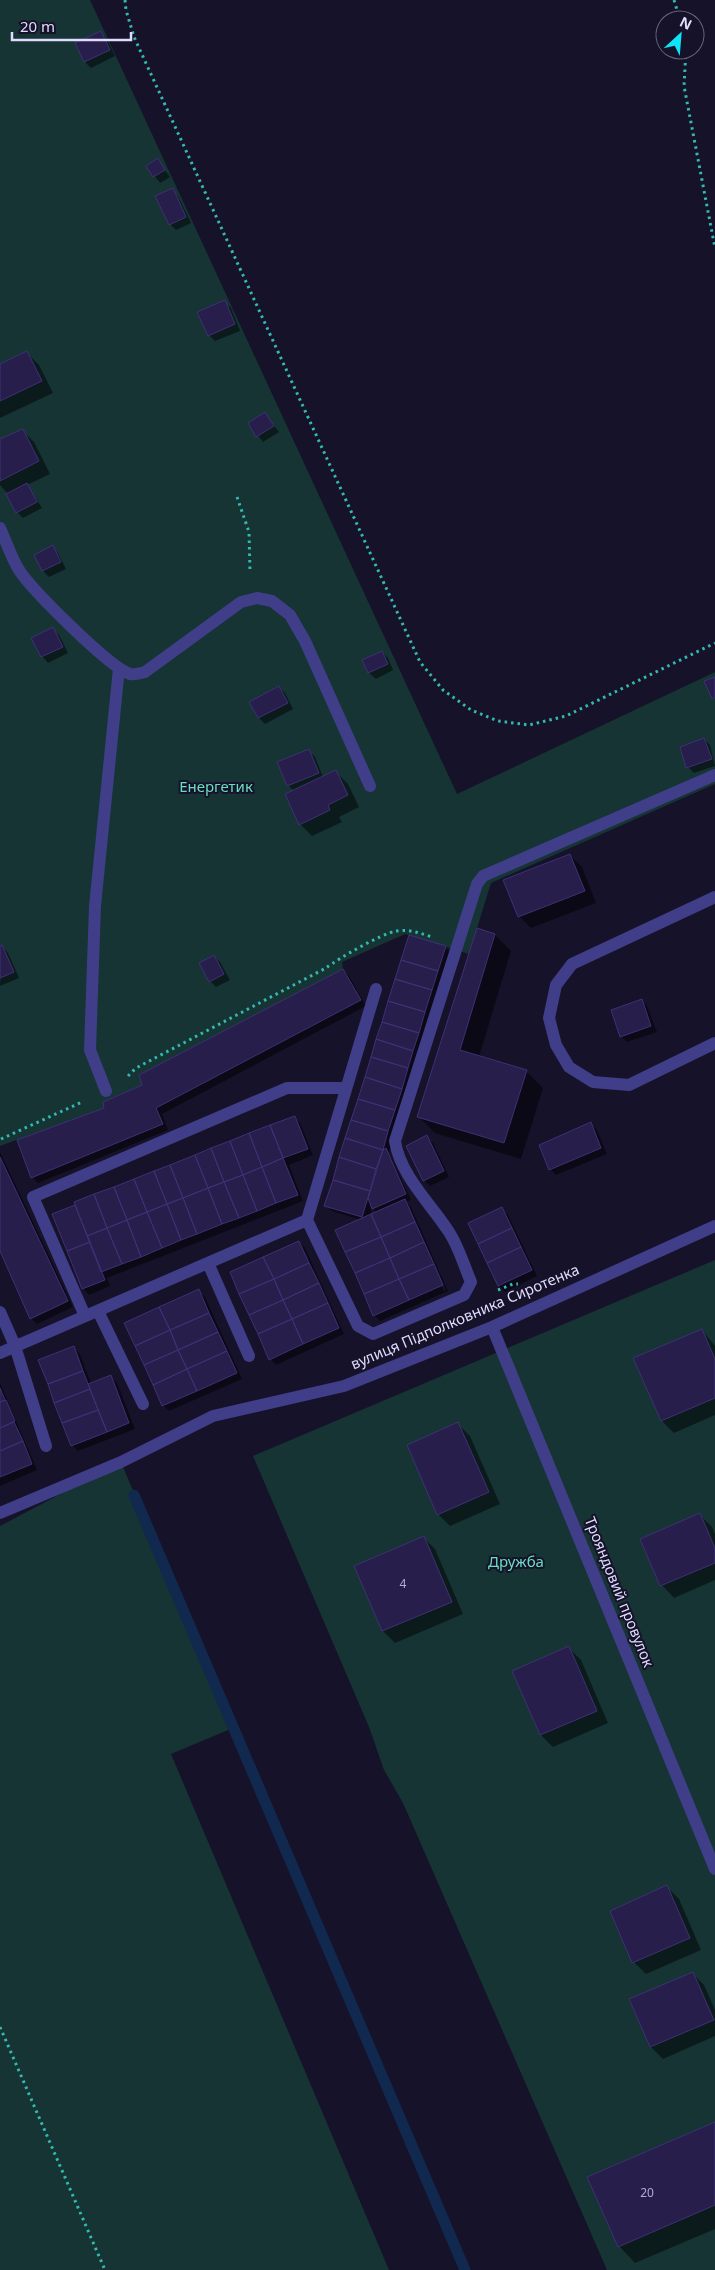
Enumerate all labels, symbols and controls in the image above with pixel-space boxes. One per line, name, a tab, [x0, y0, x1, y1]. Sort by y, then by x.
scale bar	[12, 10, 131, 42]
north arrow	[655, 10, 705, 60]
text: N	[677, 12, 695, 34]
text: 20 m	[20, 16, 55, 36]
park label: Енергетик	[179, 776, 253, 796]
street label: вулиця Підполковника Сиротенка	[347, 1259, 582, 1373]
street label: Трояндовий провулок	[581, 1513, 659, 1670]
park label: Дружба	[488, 1551, 544, 1571]
house number: 4	[400, 1575, 407, 1592]
house number: 20	[640, 2184, 654, 2201]

